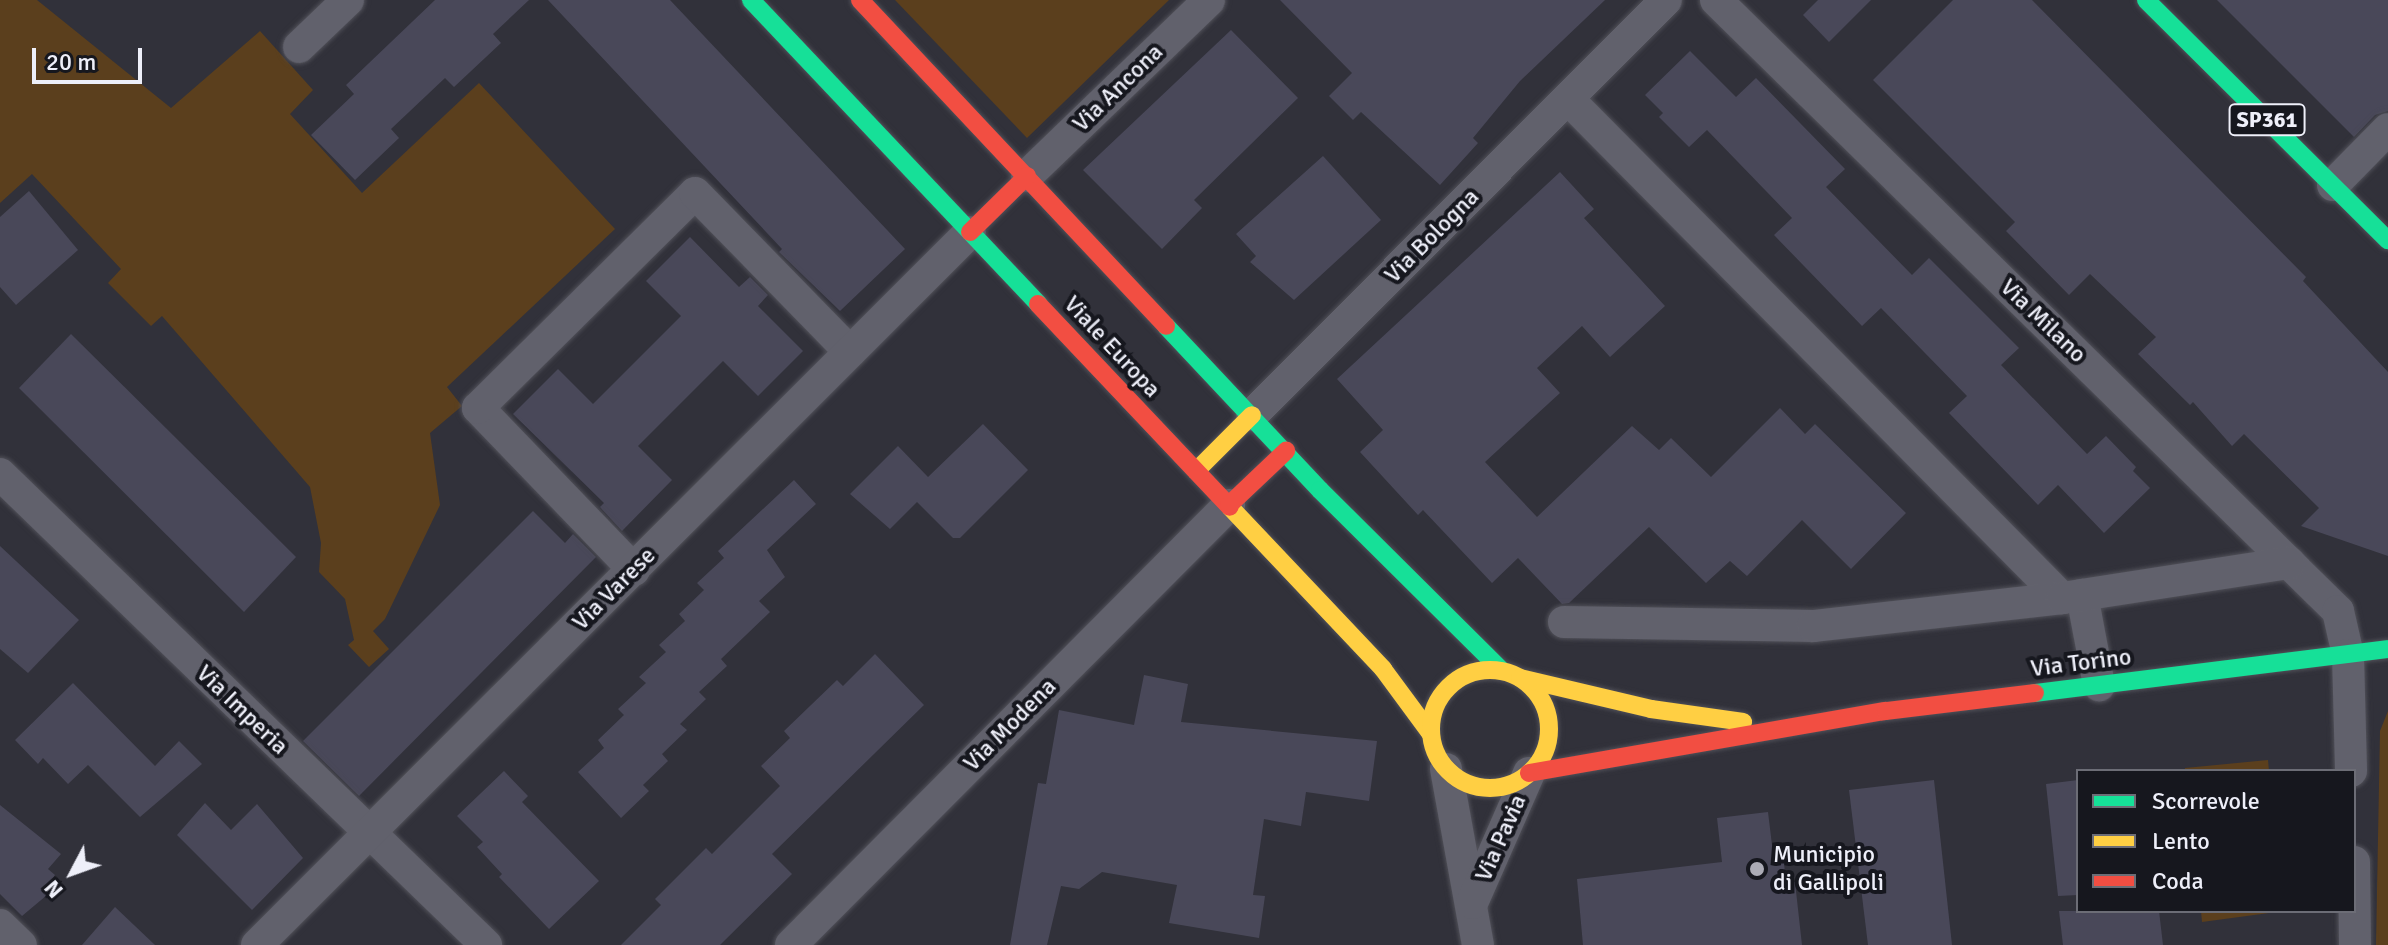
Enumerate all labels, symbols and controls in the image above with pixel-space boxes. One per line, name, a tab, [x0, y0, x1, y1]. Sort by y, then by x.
scale bar	[36, 32, 146, 82]
street label: Via Ancona	[1067, 38, 1169, 138]
text: 20 m	[46, 47, 96, 77]
road number: SP361	[2227, 102, 2307, 138]
street label: Via Bologna	[1379, 183, 1485, 289]
street label: Via Milano	[1994, 273, 2092, 369]
street label: Viale Europa	[1058, 290, 1166, 404]
street label: Via Varese	[566, 541, 662, 637]
street label: Via Torino	[2029, 643, 2133, 683]
street label: Via Imperia	[190, 659, 294, 761]
street label: Via Modena	[958, 673, 1062, 777]
legend	[2076, 769, 2356, 913]
text: Scorrevole	[2152, 786, 2260, 816]
street label: Via Pavia	[1469, 790, 1533, 886]
text: Lento	[2152, 826, 2210, 856]
north arrow	[32, 833, 112, 913]
place label: Municipio di Gallipoli	[1773, 841, 1884, 897]
marker: Municipio di Gallipoli	[1748, 860, 1766, 878]
text: Coda	[2152, 866, 2204, 896]
text: N	[38, 874, 69, 904]

